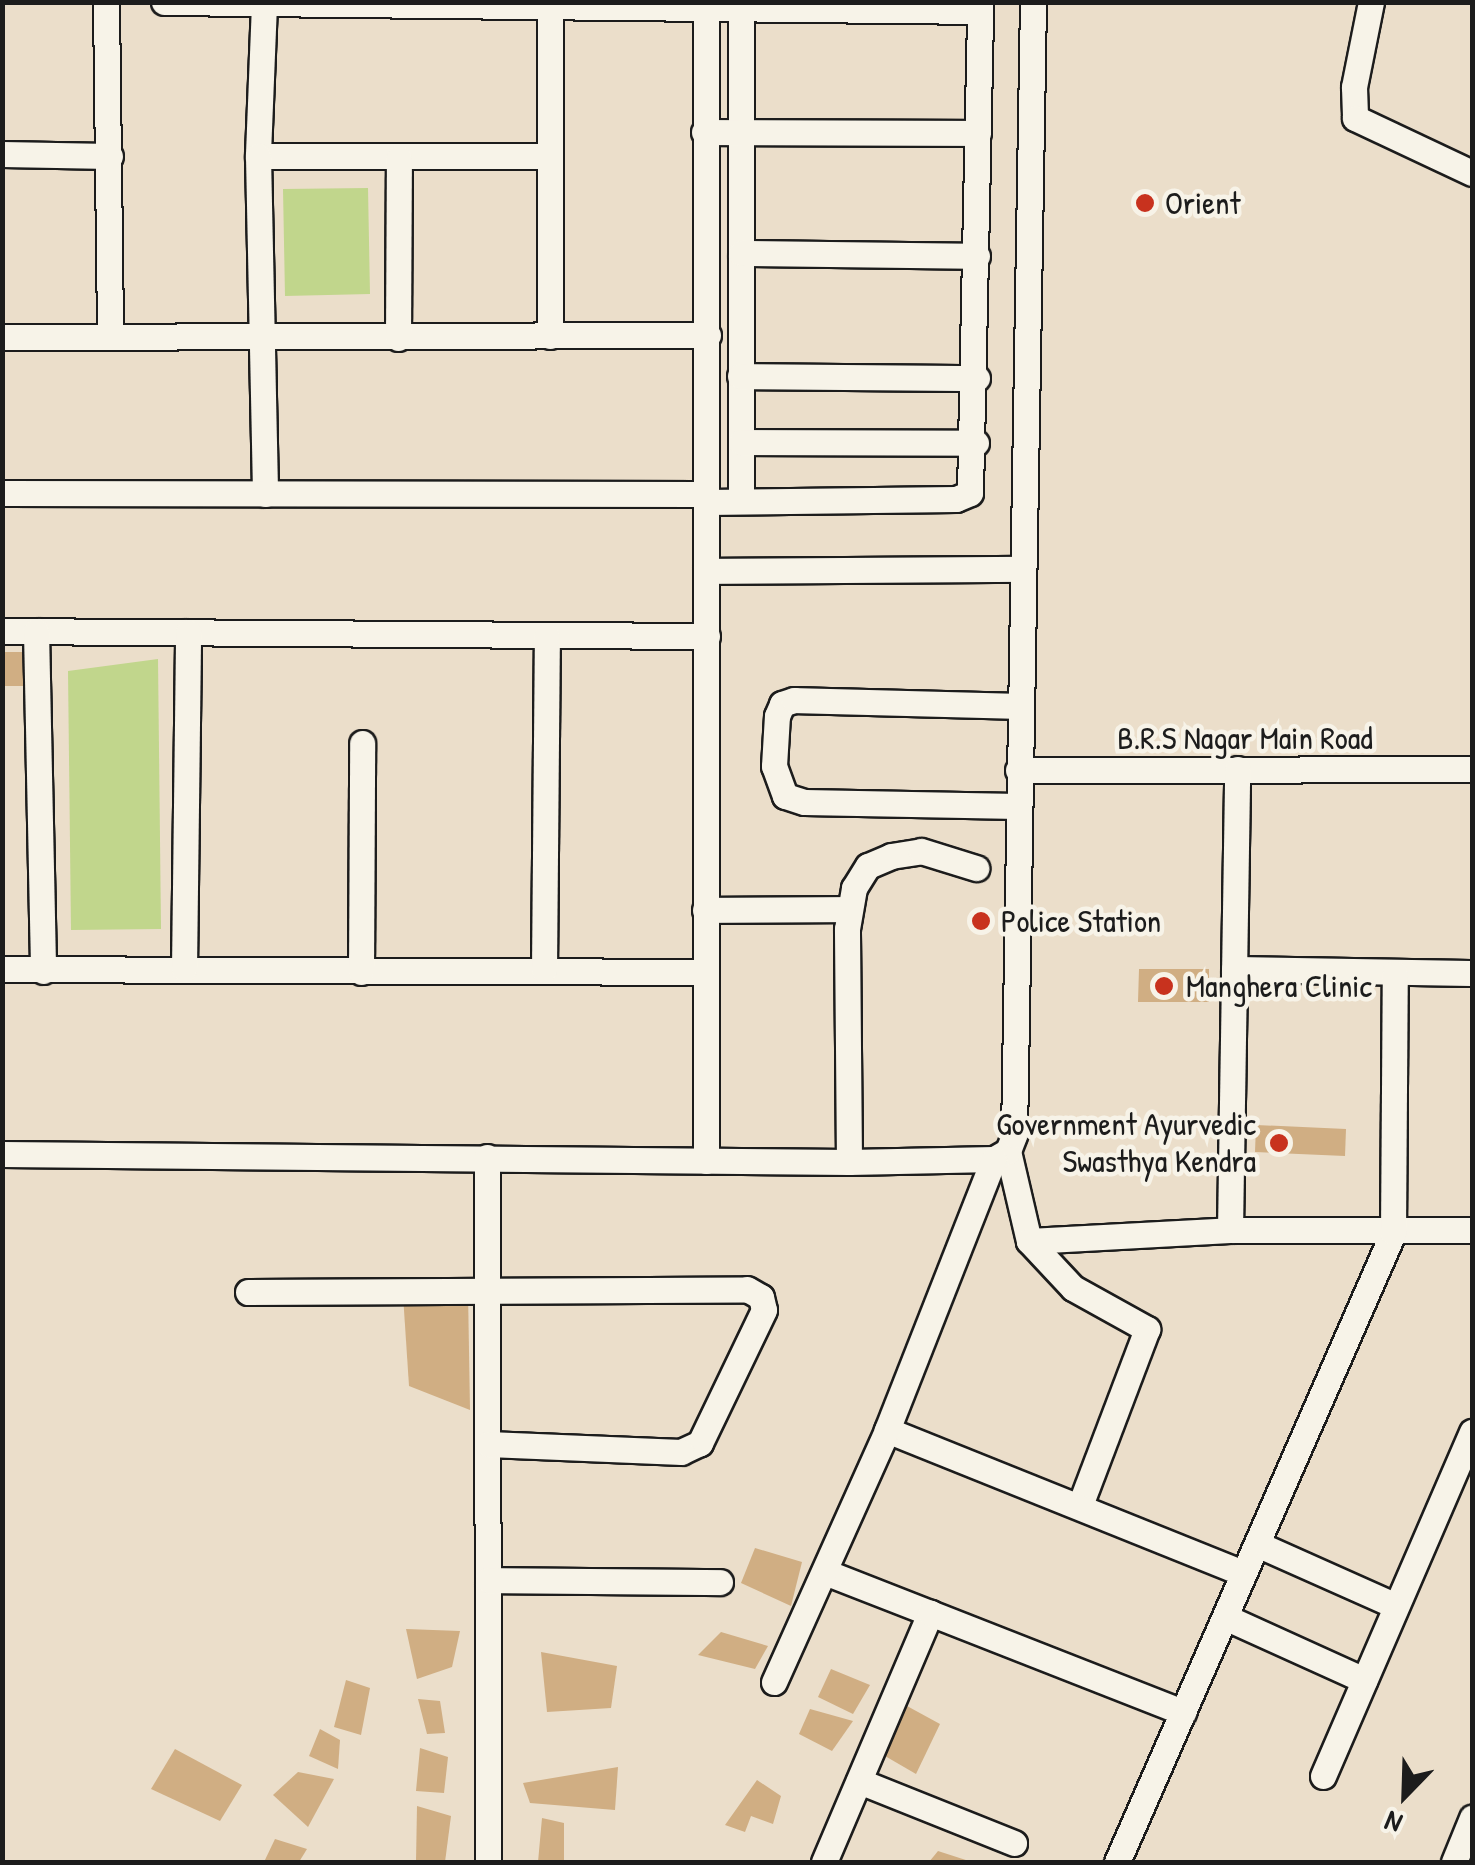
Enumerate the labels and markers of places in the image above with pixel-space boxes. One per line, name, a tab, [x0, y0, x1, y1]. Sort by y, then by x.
place label: Orient	[1165, 184, 1240, 222]
marker: Orient	[1134, 192, 1156, 214]
place label: Police Station	[1001, 902, 1161, 940]
marker: Police Station	[970, 910, 992, 932]
place label: Manghera Clinic	[1186, 967, 1372, 1005]
marker: Manghera Clinic	[1151, 973, 1177, 999]
place label: Government Ayurvedic Swasthya Kendra	[996, 1106, 1256, 1181]
marker: Government Ayurvedic Swasthya Kendra	[1266, 1130, 1292, 1156]

